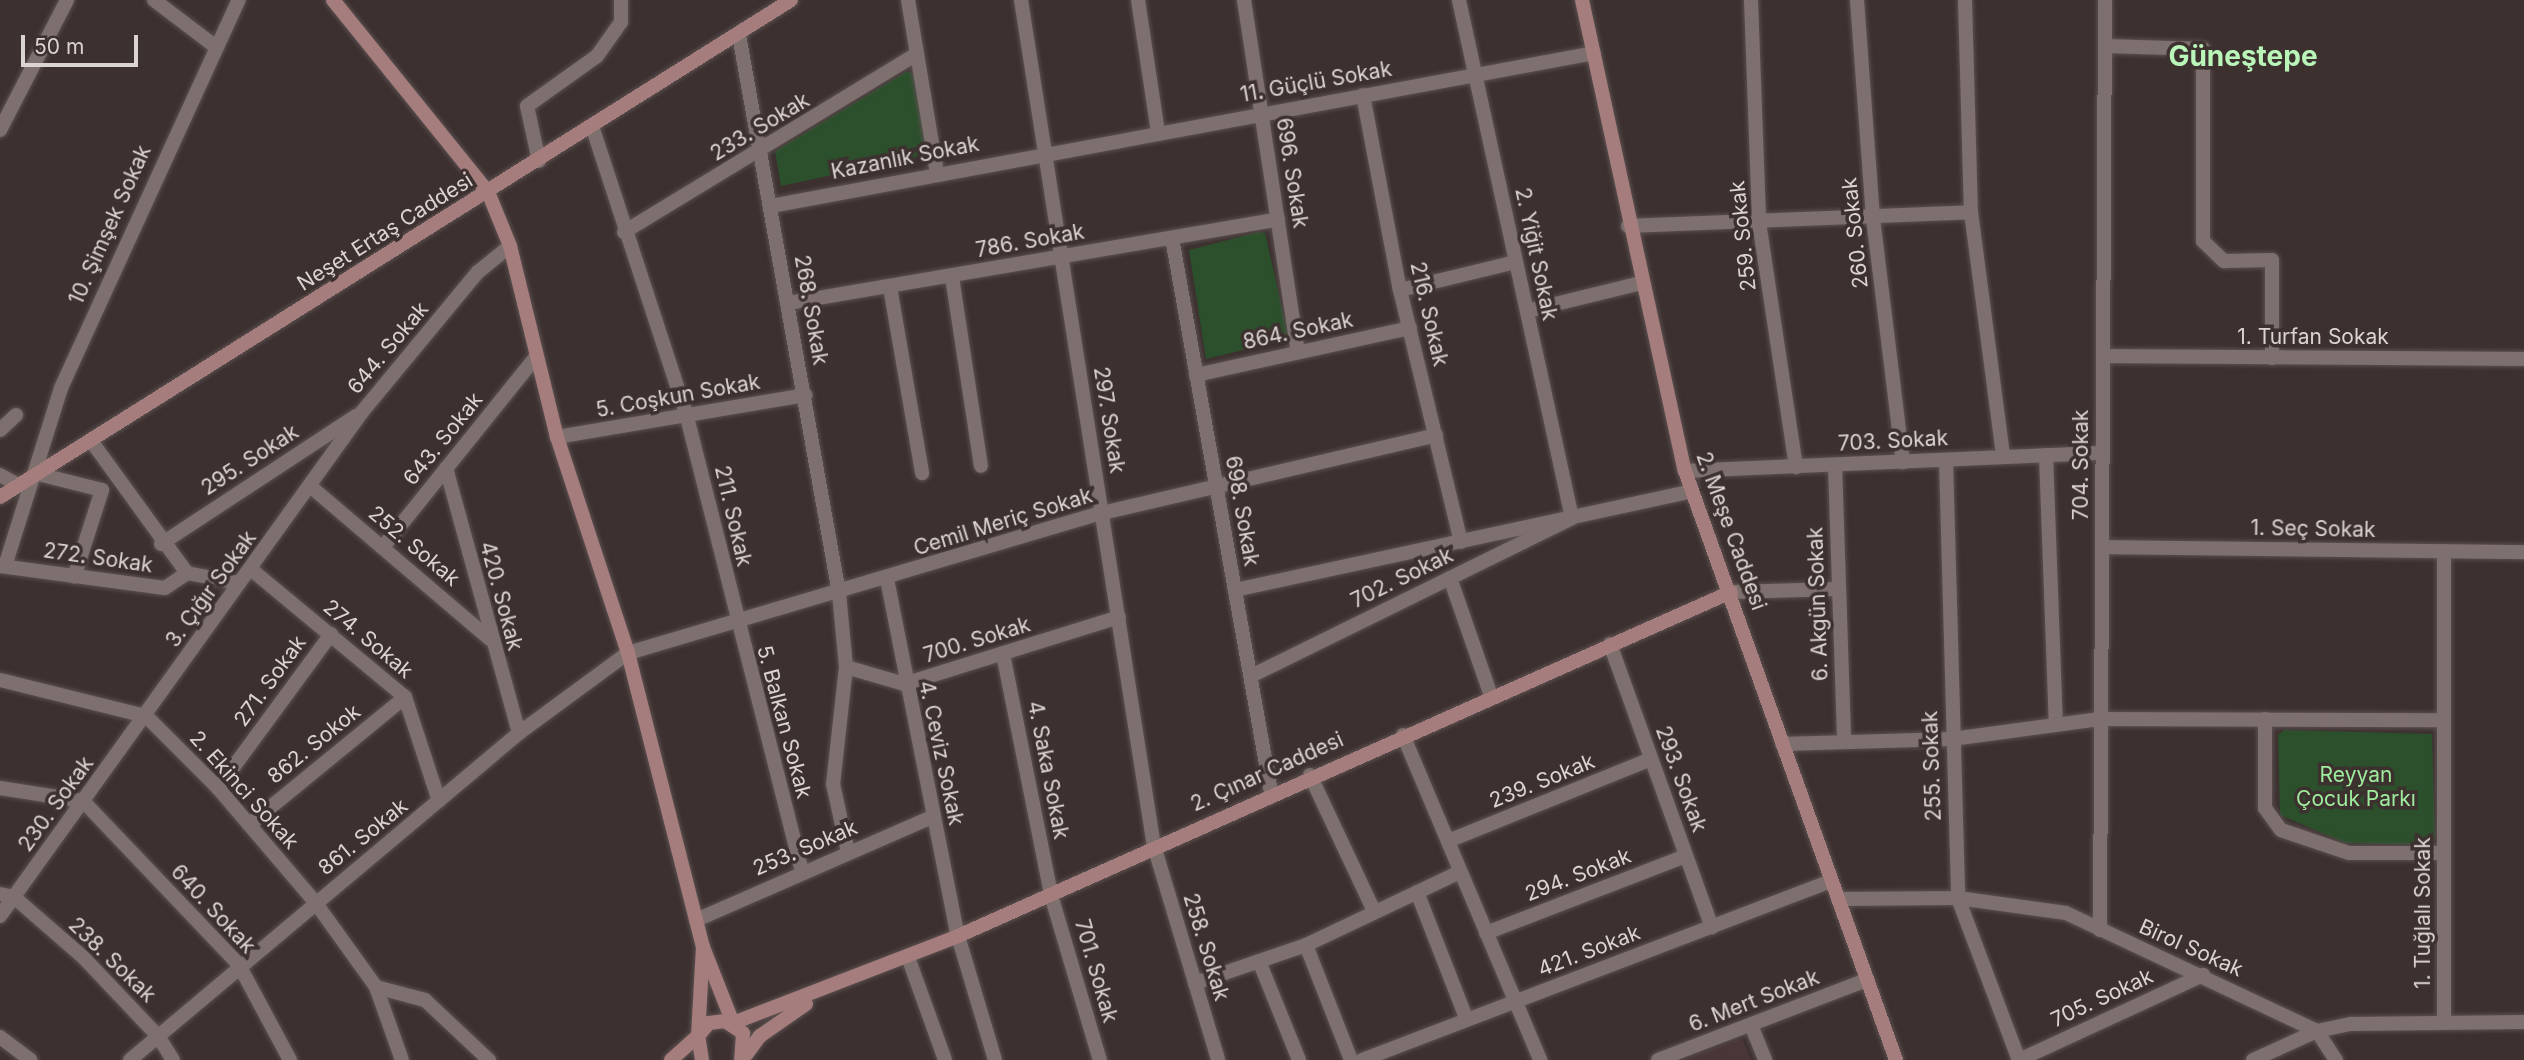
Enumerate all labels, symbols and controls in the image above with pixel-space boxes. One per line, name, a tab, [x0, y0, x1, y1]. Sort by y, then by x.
scale bar	[24, 21, 142, 65]
text: 50 m	[34, 34, 84, 59]
district label: Güneştepe	[2168, 39, 2318, 73]
street label: 11. Güçlü Sokak	[1238, 56, 1394, 108]
street label: 233. Sokak	[706, 88, 814, 166]
street label: 696. Sokak	[1271, 116, 1313, 230]
street label: Kazanlık Sokak	[829, 131, 981, 185]
street label: 10. Şimşek Sokak	[64, 141, 156, 309]
street label: Neşet Ertaş Caddesi	[293, 168, 477, 296]
street label: 260. Sokak	[1837, 176, 1873, 290]
street label: 259. Sokak	[1725, 180, 1761, 292]
street label: 2. Yiğit Sokak	[1510, 185, 1562, 323]
street label: 786. Sokak	[974, 219, 1086, 263]
street label: 268. Sokak	[789, 253, 833, 367]
street label: 216. Sokak	[1405, 259, 1453, 369]
street label: 644. Sokak	[342, 297, 434, 399]
street label: 864. Sokak	[1241, 307, 1355, 355]
street label: 1. Turfan Sokak	[2237, 324, 2389, 350]
street label: 297. Sokak	[1088, 365, 1130, 475]
street label: 5. Coşkun Sokak	[594, 369, 762, 423]
street label: 643. Sokak	[398, 388, 488, 490]
street label: 704. Sokak	[2068, 410, 2094, 520]
street label: 295. Sokak	[197, 419, 303, 501]
street label: 703. Sokak	[1837, 426, 1949, 456]
street label: 2. Meşe Caddesi	[1691, 448, 1771, 614]
street label: 698. Sokak	[1220, 454, 1264, 568]
street label: 211. Sokak	[709, 463, 757, 569]
street label: Cemil Meriç Sokak	[911, 483, 1095, 561]
street label: 252. Sokak	[363, 501, 465, 591]
street label: 1. Seç Sokak	[2250, 515, 2376, 543]
street label: 3. Çığır Sokak	[160, 526, 262, 652]
street label: 6. Akgün Sokak	[1803, 526, 1833, 682]
street label: 272. Sokak	[42, 538, 154, 578]
street label: 420. Sokak	[474, 539, 528, 653]
street label: 702. Sokak	[1347, 542, 1457, 614]
street label: 274. Sokak	[318, 594, 418, 684]
street label: 700. Sokak	[921, 612, 1033, 668]
street label: 271. Sokak	[229, 631, 311, 731]
street label: 5. Balkan Sokak	[751, 643, 817, 801]
street label: 4. Ceviz Sokak	[913, 678, 969, 828]
street label: 862. Sokok	[263, 699, 365, 789]
street label: 4. Saka Sokak	[1022, 699, 1074, 841]
street label: 255. Sokak	[1917, 710, 1947, 822]
street label: 293. Sokak	[1650, 722, 1712, 836]
street label: 2. Ekinci Sokak	[184, 726, 304, 854]
street label: 2. Çınar Caddesi	[1187, 727, 1347, 817]
street label: 239. Sokak	[1486, 749, 1598, 813]
street label: 230. Sokak	[13, 752, 99, 856]
park label: Reyyan Çocuk Parkı	[2296, 762, 2416, 812]
street label: 861. Sokak	[313, 793, 413, 881]
street label: 253. Sokak	[749, 815, 861, 881]
street label: 1. Tuğlalı Sokak	[2410, 837, 2436, 989]
street label: 294. Sokak	[1521, 843, 1635, 907]
street label: 640. Sokak	[166, 859, 260, 959]
street label: 258. Sokak	[1178, 890, 1234, 1004]
street label: 238. Sokak	[63, 912, 161, 1008]
street label: Birol Sokak	[2135, 914, 2247, 982]
street label: 701. Sokak	[1069, 916, 1123, 1026]
street label: 421. Sokak	[1534, 920, 1644, 982]
street label: 705. Sokak	[2047, 963, 2157, 1033]
street label: 6. Mert Sokak	[1685, 965, 1823, 1037]

